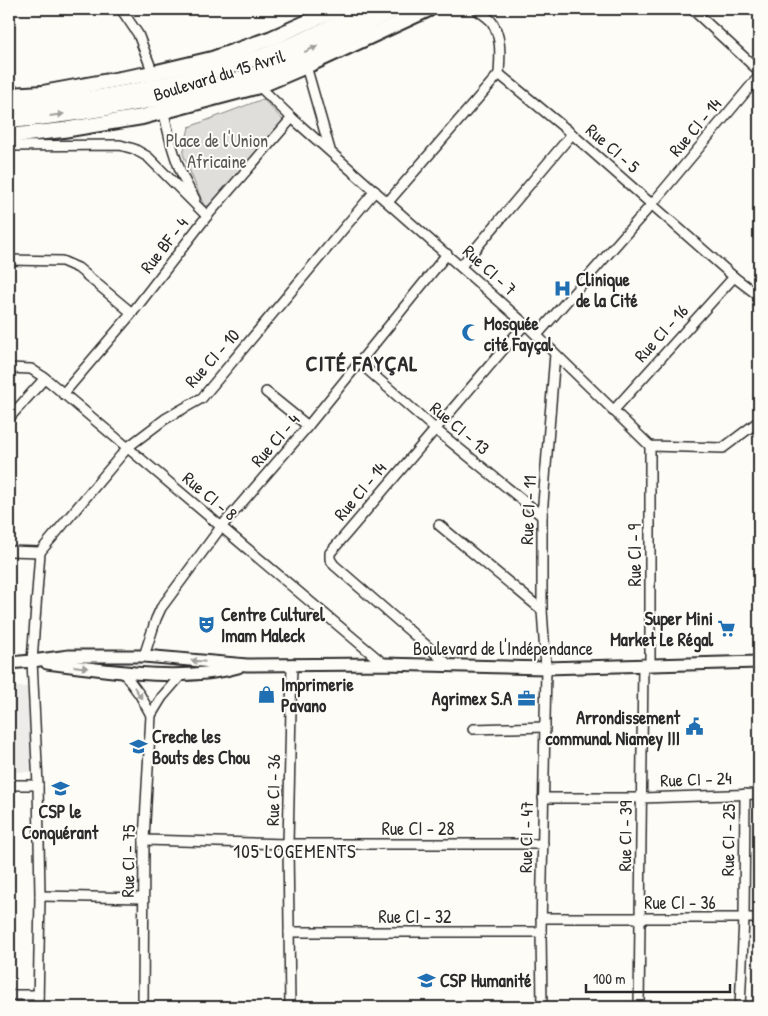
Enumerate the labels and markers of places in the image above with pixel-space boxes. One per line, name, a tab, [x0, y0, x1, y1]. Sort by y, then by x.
place label: Clinique de la Cité	[576, 267, 638, 313]
hospital icon: Clinique de la Cité	[552, 279, 572, 299]
place label: Mosquée cité Fayçal	[484, 311, 554, 358]
mosque icon: Mosquée cité Fayçal	[460, 323, 480, 343]
place label: Centre Culturel Imam Maleck	[221, 602, 326, 648]
place label: Super Mini Market Le Régal	[610, 606, 714, 653]
theatre icon: Centre Culturel Imam Maleck	[197, 614, 217, 634]
supermarket icon: Super Mini Market Le Régal	[717, 618, 737, 638]
place label: Imprimerie Pavano	[281, 672, 355, 718]
shop icon: Imprimerie Pavano	[257, 684, 277, 704]
place label: Agrimex S.A	[432, 686, 512, 712]
office icon: Agrimex S.A	[516, 688, 536, 708]
place label: Arrondissement communal Niamey III	[545, 705, 681, 752]
public building icon: Arrondissement communal Niamey III	[684, 717, 704, 737]
place label: Creche les Bouts des Chou	[152, 724, 251, 770]
school or university icon: Creche les Bouts des Chou	[128, 736, 148, 756]
school or university icon: CSP le Conquérant	[50, 778, 70, 798]
place label: CSP le Conquérant	[22, 799, 99, 846]
place label: CSP Humanité	[440, 968, 532, 993]
school or university icon: CSP Humanité	[416, 970, 436, 990]

